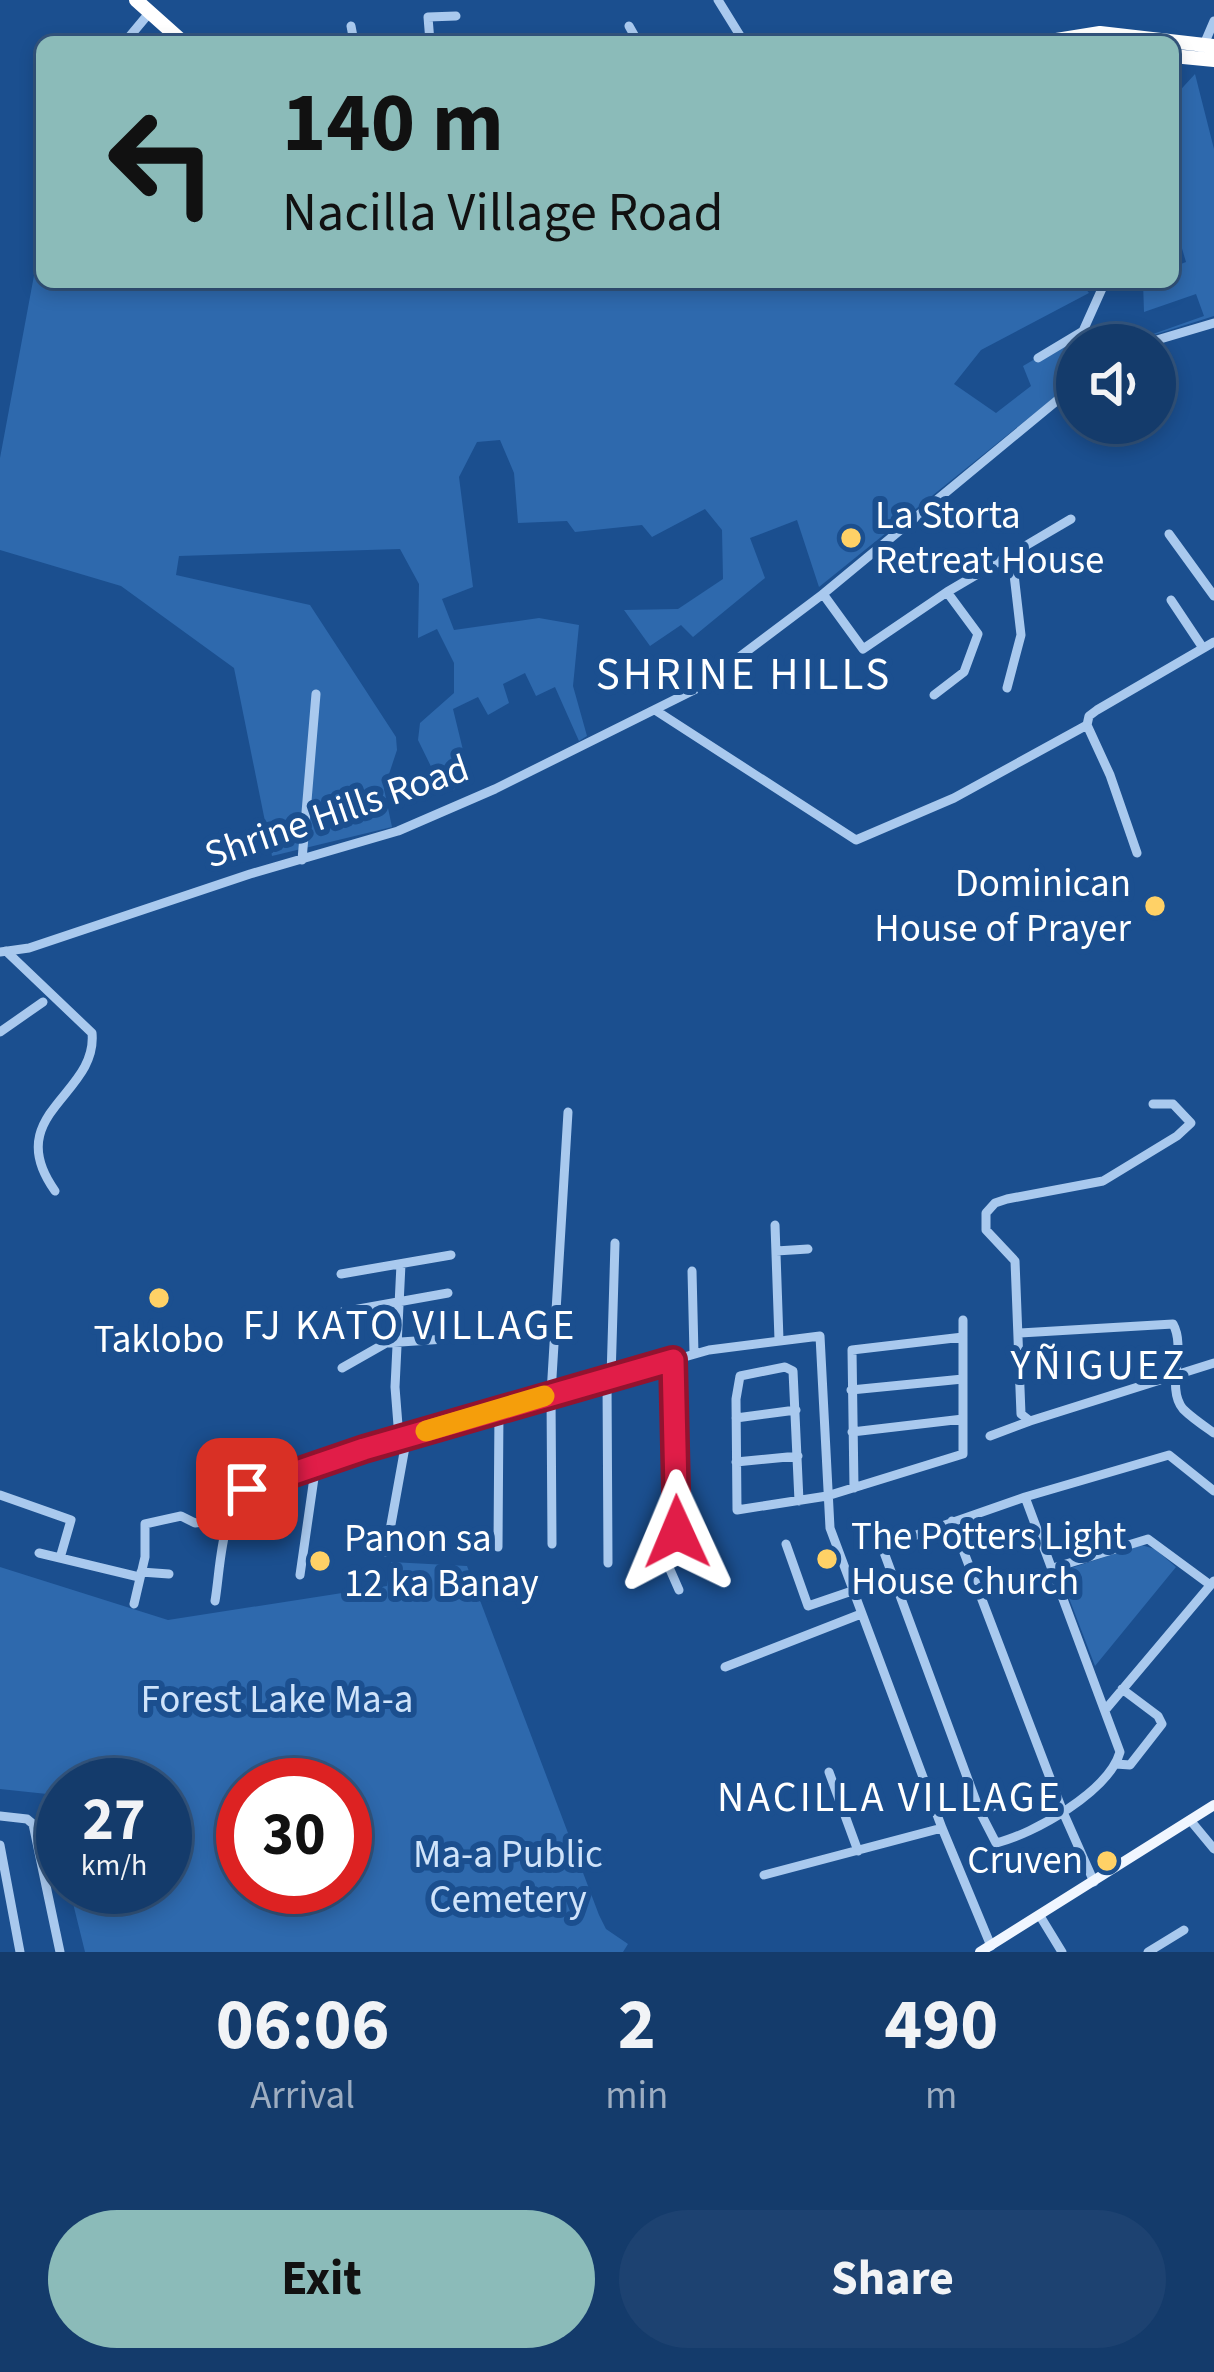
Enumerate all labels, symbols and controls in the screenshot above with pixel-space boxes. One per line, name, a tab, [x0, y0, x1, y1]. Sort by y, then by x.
text: 140 m	[282, 64, 504, 184]
icon: left	[84, 84, 240, 240]
text: Nacilla Village Road	[282, 175, 723, 252]
map controls	[1056, 324, 1176, 444]
button: sound	[1056, 324, 1176, 444]
place label: La Storta Retreat House	[875, 488, 1104, 589]
marker: La Storta Retreat House	[838, 525, 864, 551]
district label: SHRINE HILLS	[596, 643, 892, 707]
street label: Shrine Hills Road	[197, 741, 477, 883]
place label: Dominican House of Prayer	[874, 856, 1131, 957]
marker: Dominican House of Prayer	[1142, 893, 1168, 919]
marker: Taklobo	[146, 1285, 172, 1311]
district label: FJ KATO VILLAGE	[243, 1296, 577, 1356]
place label: Taklobo	[94, 1312, 224, 1368]
district label: YÑIGUEZ	[1010, 1336, 1188, 1396]
pin	[196, 1438, 298, 1540]
icon: arrive	[214, 1456, 280, 1522]
position arrow	[614, 1469, 740, 1595]
place label: The Potters Light House Church	[851, 1509, 1126, 1610]
place label: Panon sa 12 ka Banay	[344, 1511, 539, 1612]
marker: The Potters Light House Church	[814, 1546, 840, 1572]
marker: Panon sa 12 ka Banay	[307, 1548, 333, 1574]
park label: Forest Lake Ma-a	[140, 1672, 414, 1728]
speed limit sign: 30	[216, 1758, 372, 1914]
district label: NACILLA VILLAGE	[717, 1768, 1063, 1828]
text: 27	[82, 1778, 146, 1863]
park label: Ma-a Public Cemetery	[413, 1827, 603, 1928]
place label: Cruven	[967, 1833, 1083, 1889]
text: km/h	[81, 1844, 147, 1887]
marker: Cruven	[1094, 1848, 1120, 1874]
text: 06:06	[216, 1974, 389, 2077]
text: 2	[618, 1974, 656, 2077]
text: 490	[884, 1974, 998, 2077]
text: Arrival	[250, 2068, 355, 2124]
text: min	[605, 2068, 668, 2124]
text: m	[925, 2068, 957, 2124]
button: Exit	[48, 2210, 595, 2348]
button: Share	[619, 2210, 1166, 2348]

